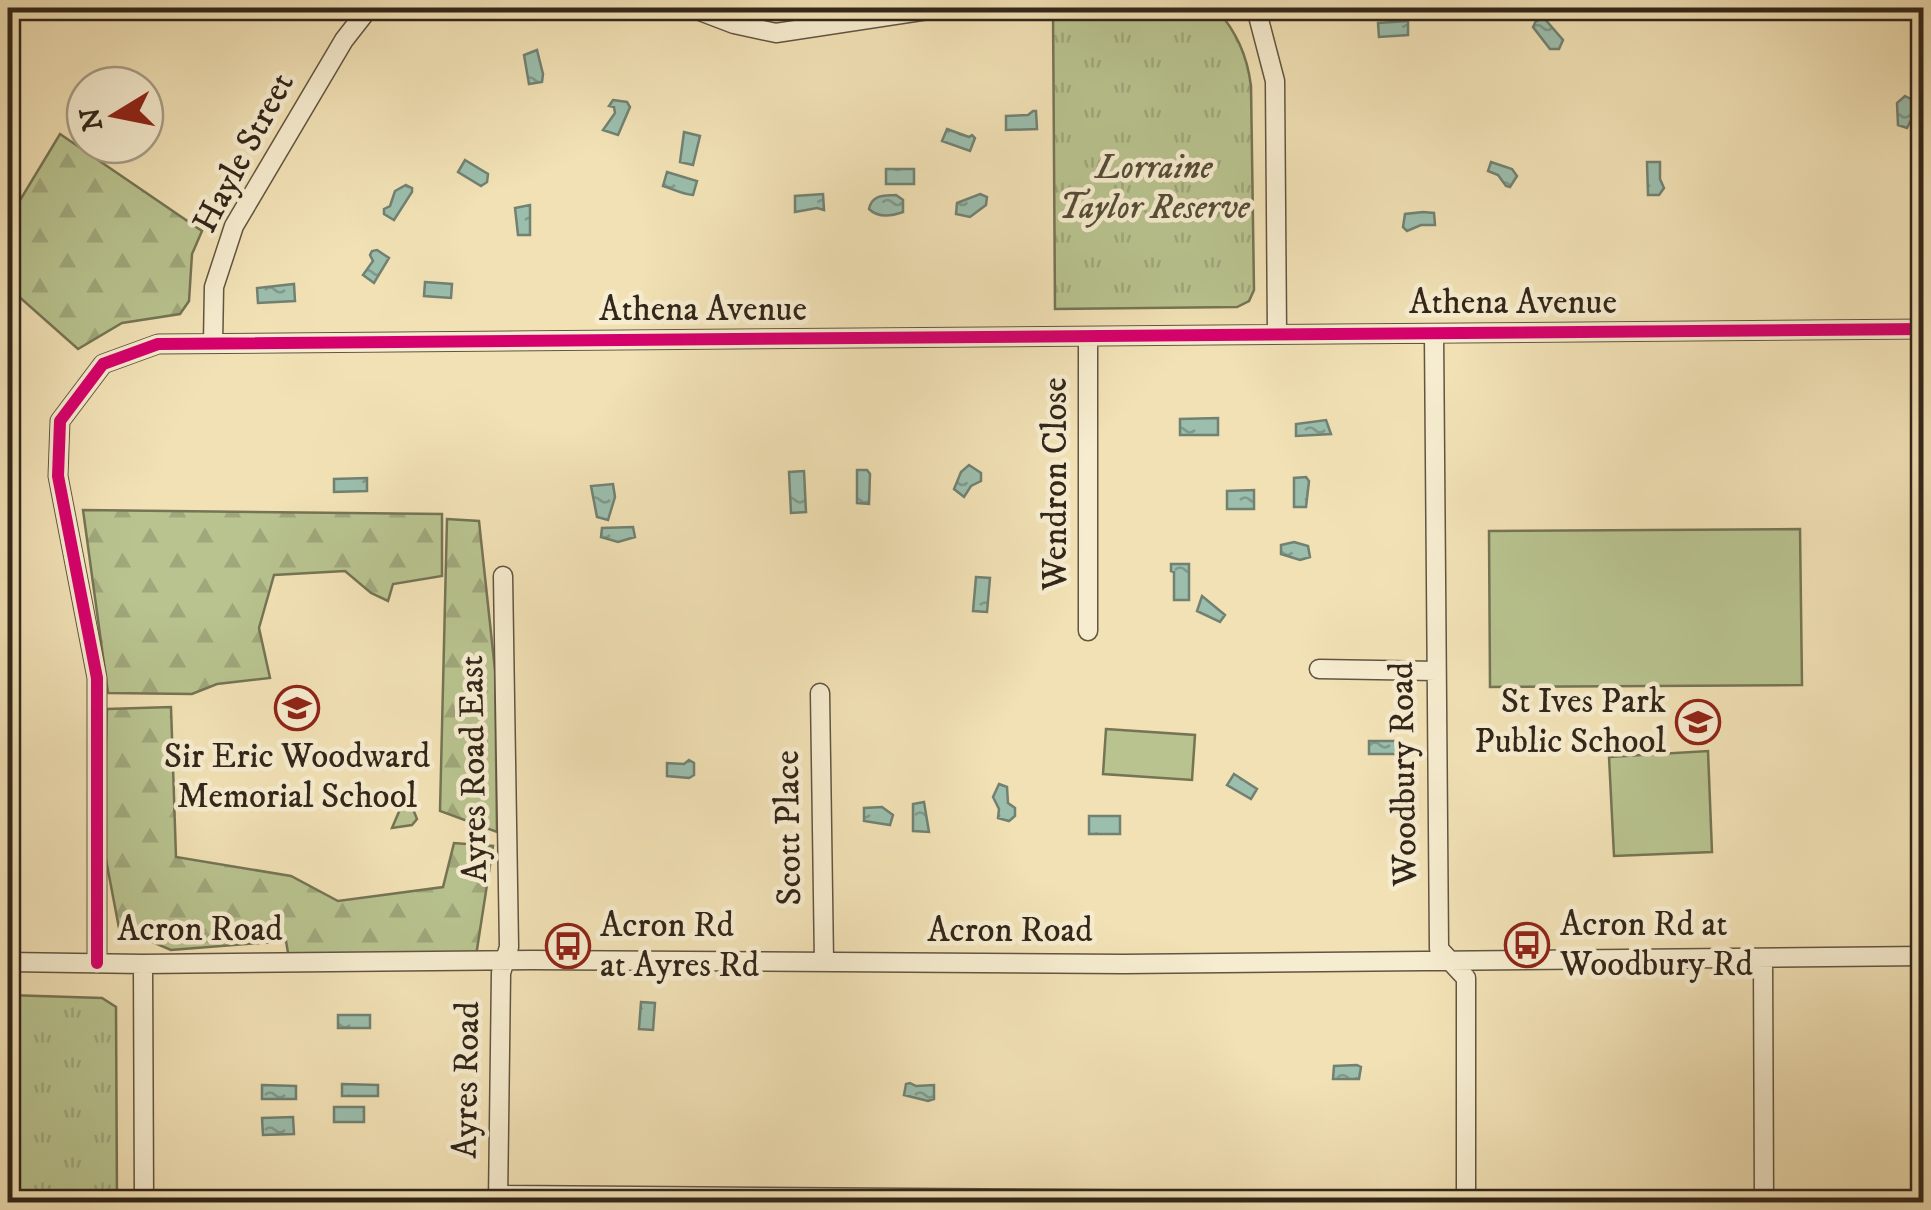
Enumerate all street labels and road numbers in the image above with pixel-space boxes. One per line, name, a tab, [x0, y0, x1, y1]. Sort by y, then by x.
street label: Hayle Street	[183, 65, 305, 241]
street label: Athena Avenue	[1409, 281, 1617, 325]
street label: Athena Avenue	[599, 288, 807, 332]
street label: Wendron Close	[1034, 377, 1078, 592]
street label: Ayres Road East	[450, 655, 498, 883]
street label: Woodbury Road	[1380, 661, 1428, 888]
street label: Scott Place	[766, 750, 812, 906]
street label: Acron Road	[117, 908, 283, 952]
street label: Acron Road	[927, 909, 1093, 953]
street label: Ayres Road	[444, 1000, 490, 1159]

